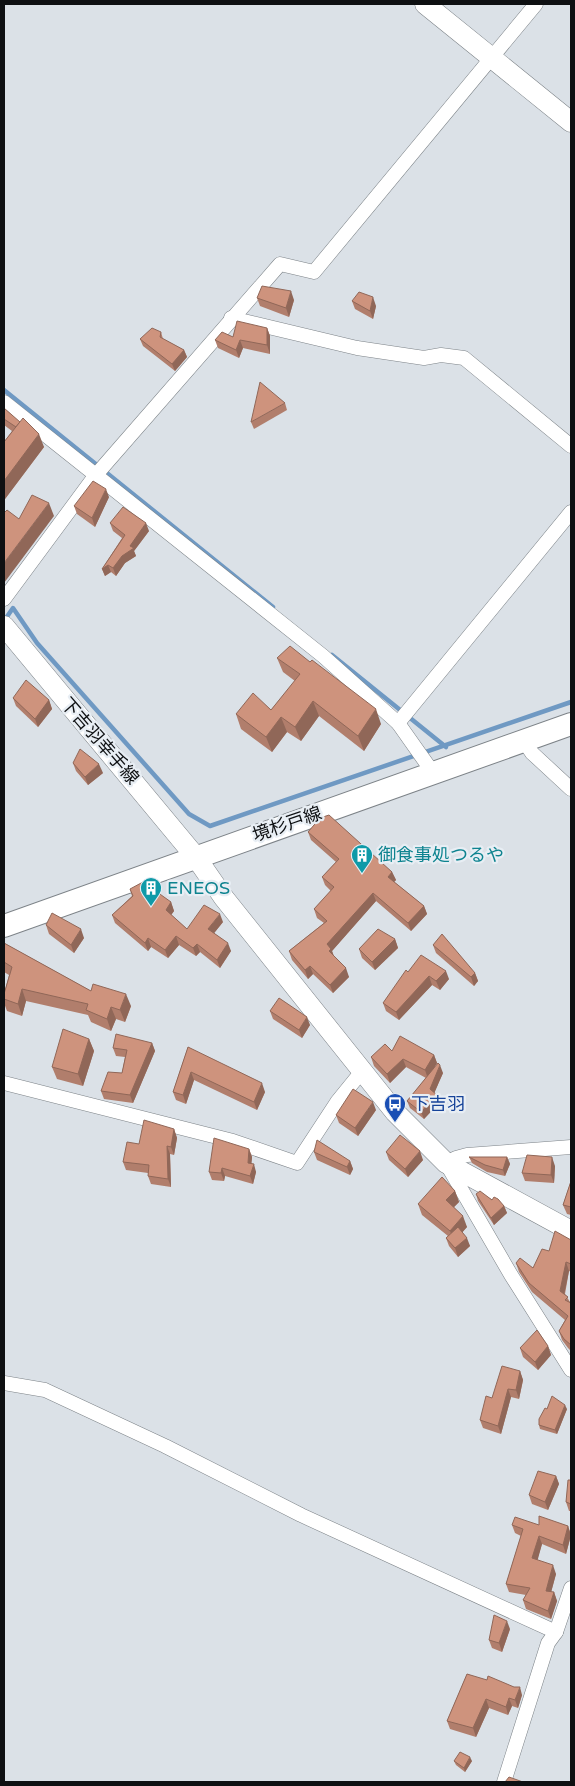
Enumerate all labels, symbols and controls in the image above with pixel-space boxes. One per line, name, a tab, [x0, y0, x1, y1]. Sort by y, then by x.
street label: 下吉羽幸手線	[56, 693, 144, 789]
street label: 境杉戸線	[249, 802, 325, 846]
building icon: 御食事処つるや	[350, 843, 374, 874]
place label: 御食事処つるや	[378, 844, 504, 866]
building icon: ENEOS	[139, 876, 163, 907]
place label: ENEOS	[167, 877, 230, 899]
bus stop icon: 下吉羽	[383, 1092, 407, 1123]
place label: 下吉羽	[411, 1093, 465, 1115]

